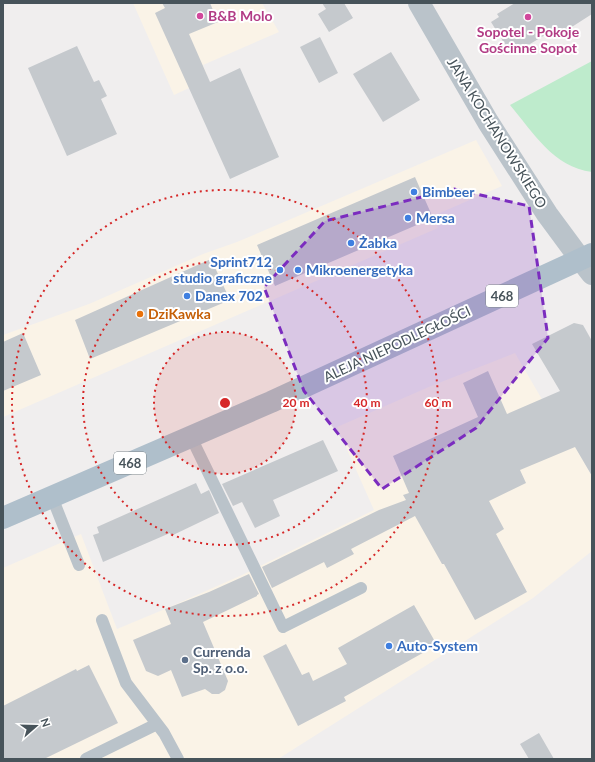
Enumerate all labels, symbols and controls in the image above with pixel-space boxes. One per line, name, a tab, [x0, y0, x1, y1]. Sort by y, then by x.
place label: B&B Molo	[208, 7, 273, 24]
marker: B&B Molo	[195, 11, 205, 21]
marker: Sopotel - Pokoje Gościnne Sopot	[523, 12, 533, 22]
place label: Sopotel - Pokoje Gościnne Sopot	[477, 23, 580, 56]
street label: JANA KOCHANOWSKIEGO	[444, 54, 551, 211]
place label: Bimbeer	[422, 183, 475, 200]
marker: Bimbeer	[409, 187, 419, 197]
place label: Mersa	[416, 209, 455, 226]
marker: Mersa	[403, 213, 413, 223]
place label: Żabka	[359, 234, 397, 251]
marker: Żabka	[346, 238, 356, 248]
place label: Sprint712 studio graficzne	[173, 253, 273, 286]
place label: Mikroenergetyka	[306, 261, 413, 278]
marker: Sprint712 studio graficzne	[275, 265, 285, 275]
marker: Mikroenergetyka	[293, 265, 303, 275]
road number: 468	[486, 285, 518, 307]
place label: Danex 702	[195, 287, 263, 304]
marker: Danex 702	[182, 291, 192, 301]
street label: ALEJA NIEPODLEGŁOŚCI	[321, 302, 473, 385]
place label: DziKawka	[148, 305, 211, 322]
marker: DziKawka	[135, 309, 145, 319]
text: 20 m	[283, 395, 309, 410]
text: 40 m	[354, 395, 380, 410]
text: 60 m	[425, 395, 451, 410]
centre of rings	[218, 396, 232, 410]
road number: 468	[114, 452, 146, 474]
place label: Auto-System	[396, 637, 478, 654]
marker: Auto-System	[384, 641, 394, 651]
place label: Currenda Sp. z o.o.	[193, 643, 251, 676]
marker: Currenda Sp. z o.o.	[180, 655, 190, 665]
north arrow	[16, 706, 56, 746]
text: N	[38, 716, 53, 729]

